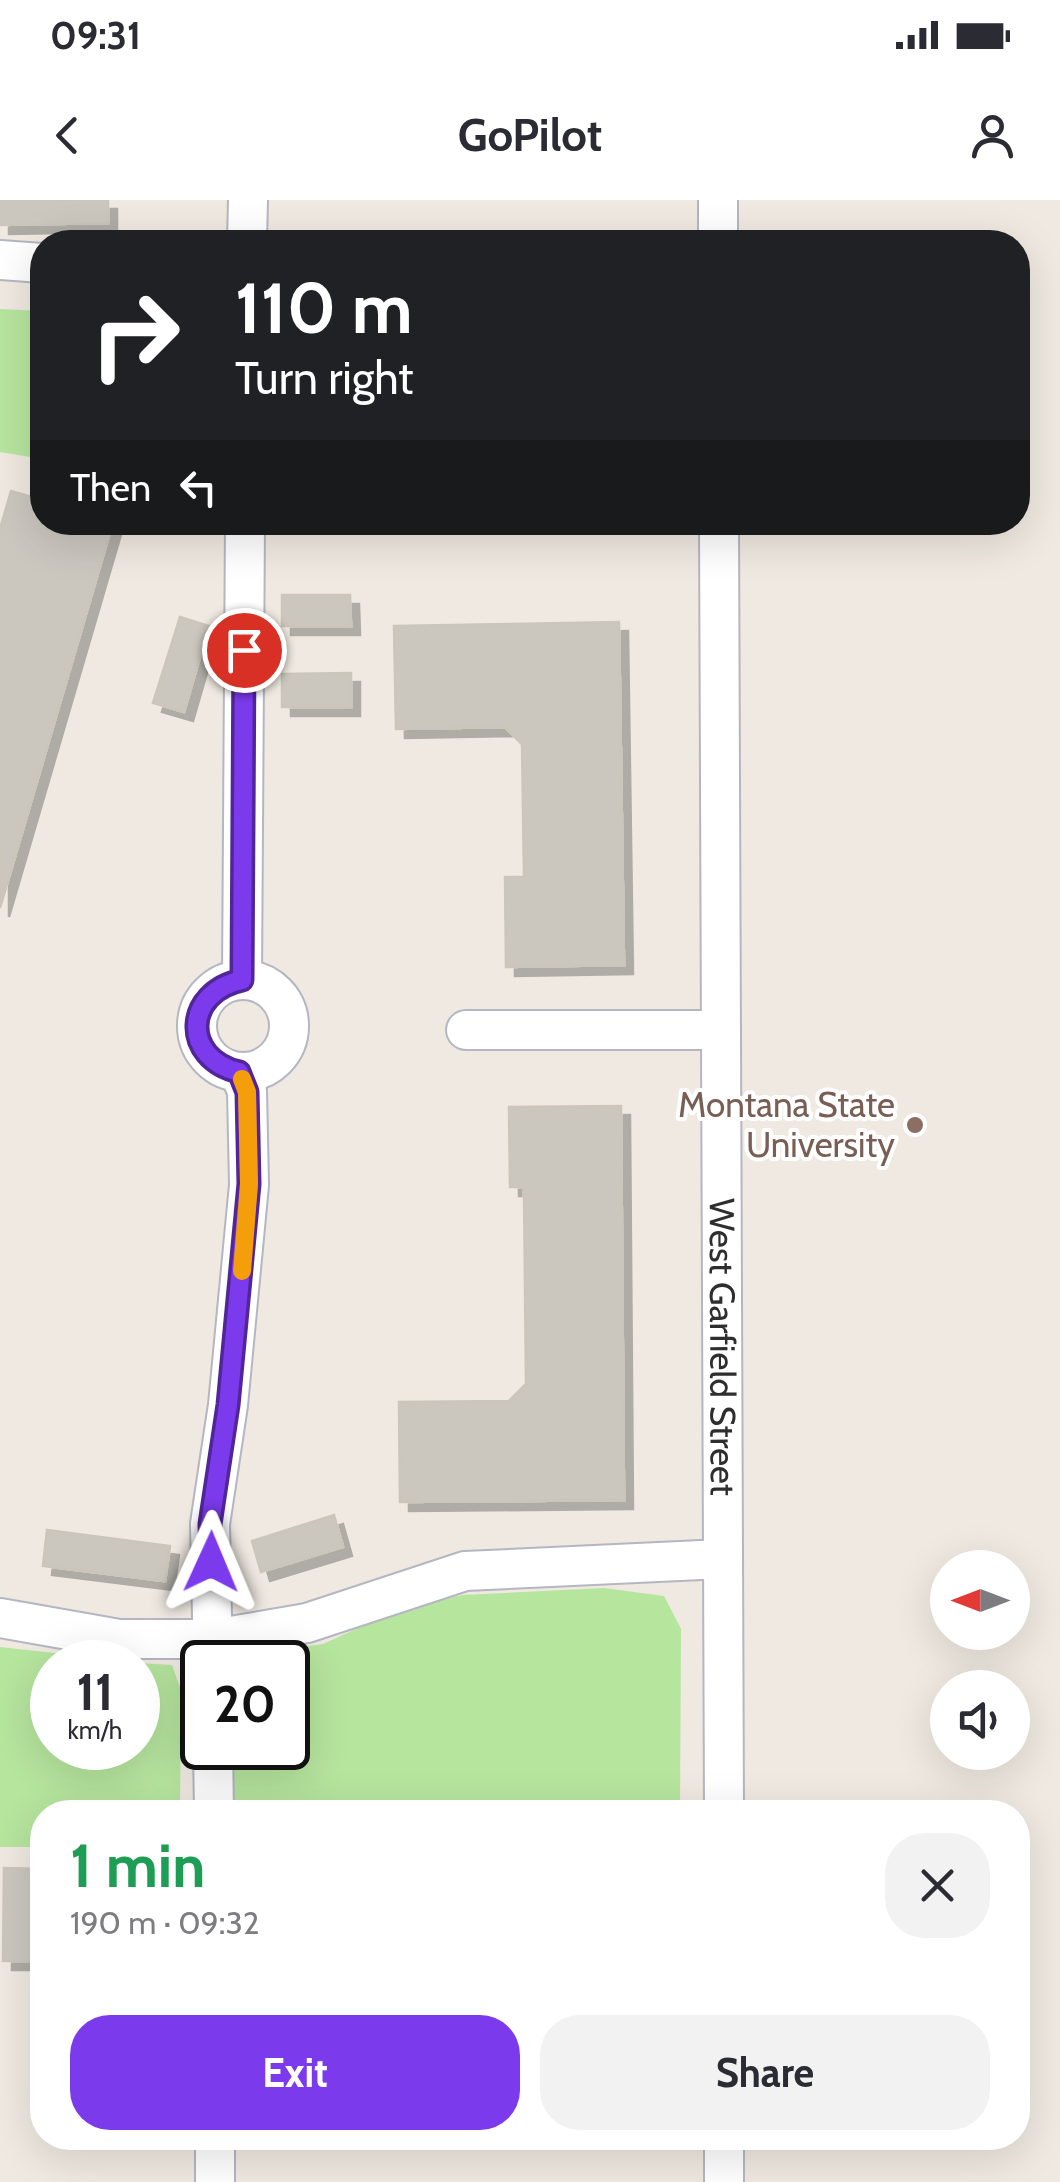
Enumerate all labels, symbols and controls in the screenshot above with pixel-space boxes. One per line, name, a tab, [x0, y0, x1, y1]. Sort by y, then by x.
text: 09:31	[50, 12, 141, 59]
icon: back	[40, 108, 95, 163]
text: GoPilot	[458, 108, 602, 162]
icon: person	[965, 108, 1020, 163]
text: 110 m	[235, 265, 413, 351]
icon: right	[70, 270, 200, 400]
text: Turn right	[235, 351, 414, 405]
icon: left	[171, 460, 226, 515]
text: Then	[70, 464, 151, 511]
pin	[202, 608, 287, 693]
icon: arrive	[217, 623, 272, 678]
place label: Montana State University	[678, 1083, 895, 1166]
marker: Montana State University	[904, 1114, 926, 1136]
street label: West Garfield Street	[701, 1198, 745, 1496]
position arrow	[159, 1510, 263, 1614]
north arrow	[930, 1550, 1030, 1650]
map controls	[930, 1550, 1030, 1770]
speed limit sign: 20	[180, 1640, 310, 1770]
text: 11	[77, 1662, 113, 1723]
button: sound	[930, 1670, 1030, 1770]
text: km/h	[68, 1715, 122, 1745]
text: 1 min	[70, 1829, 205, 1902]
button: close	[885, 1833, 990, 1938]
text: 190 m · 09:32	[70, 1903, 259, 1942]
button: Exit	[70, 2015, 520, 2130]
button: Share	[540, 2015, 990, 2130]

